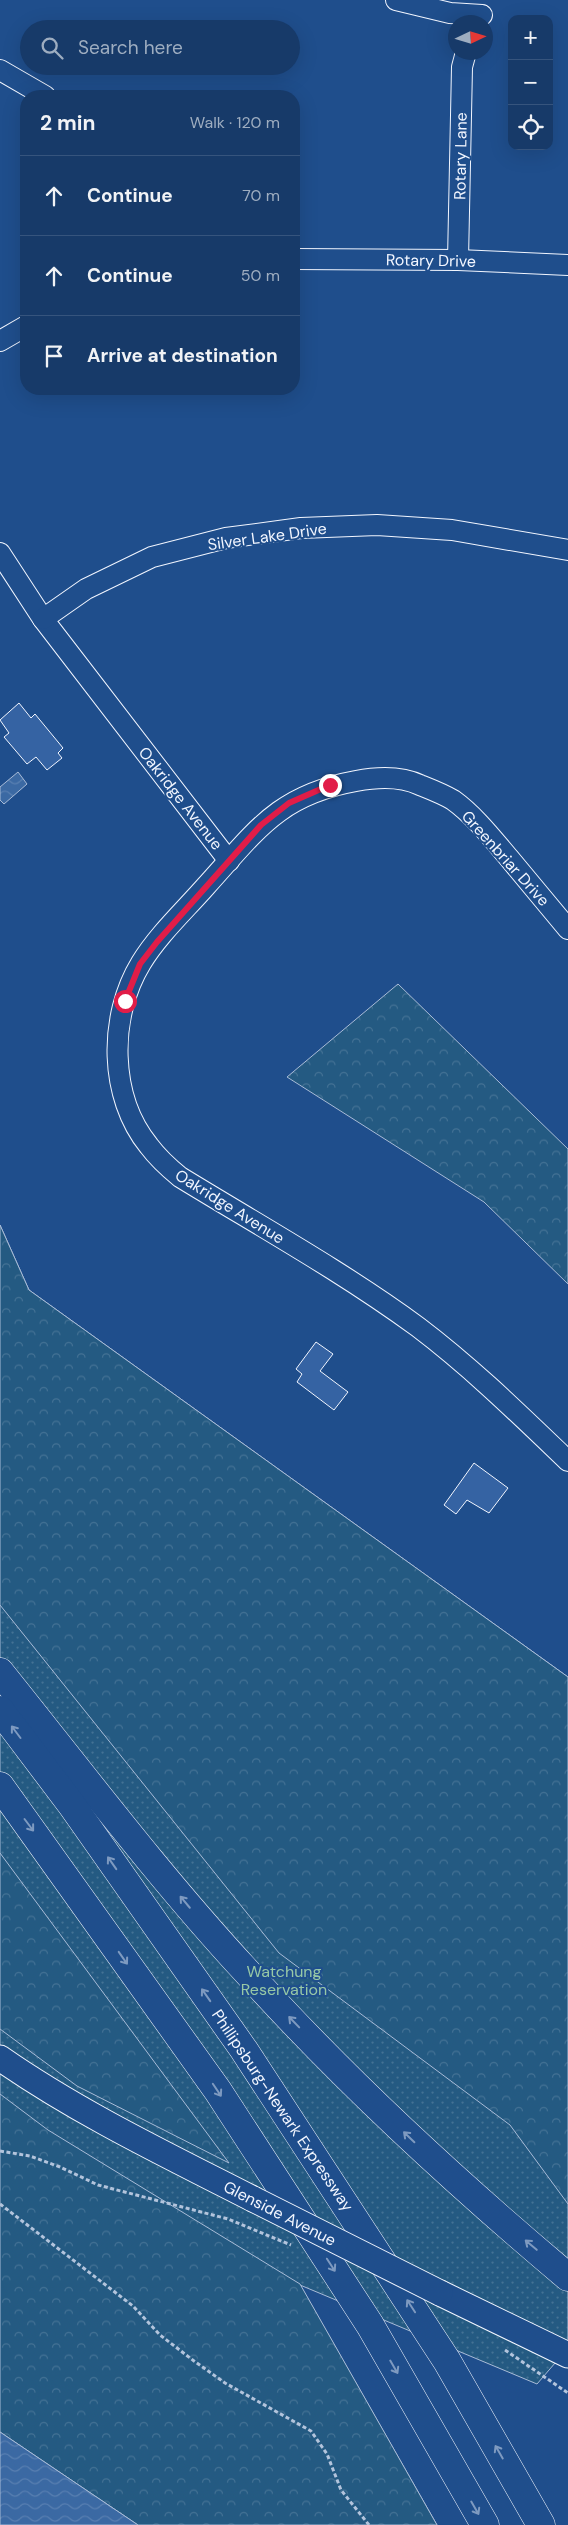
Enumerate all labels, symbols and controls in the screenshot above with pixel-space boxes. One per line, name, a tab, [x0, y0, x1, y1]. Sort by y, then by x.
north arrow	[448, 15, 493, 60]
map controls	[508, 15, 553, 150]
button: +	[508, 15, 553, 60]
search box	[20, 20, 300, 75]
icon: search	[38, 34, 66, 62]
text: Search here	[78, 35, 183, 60]
button: −	[508, 60, 553, 105]
button: locate	[508, 105, 553, 150]
text: 2 min	[40, 109, 96, 137]
text: Walk · 120 m	[190, 112, 280, 133]
street label: Rotary Lane	[449, 112, 472, 200]
icon: ahead	[40, 182, 68, 210]
text: Continue	[87, 183, 173, 208]
text: 70 m	[242, 185, 280, 206]
street label: Rotary Drive	[386, 249, 476, 272]
icon: ahead	[40, 262, 68, 290]
text: Continue	[87, 263, 173, 288]
text: 50 m	[241, 265, 280, 286]
icon: arrive	[40, 342, 68, 370]
text: Arrive at destination	[87, 343, 278, 368]
street label: Silver Lake Drive	[206, 518, 328, 555]
street label: Oakridge Avenue	[134, 742, 227, 854]
route end	[319, 774, 342, 797]
street label: Greenbriar Drive	[457, 806, 554, 911]
route start	[114, 990, 137, 1013]
street label: Oakridge Avenue	[171, 1164, 288, 1249]
one-way arrow	[11, 1725, 21, 1739]
one-way arrow	[24, 1818, 34, 1832]
one-way arrow	[107, 1856, 117, 1870]
one-way arrow	[180, 1896, 191, 1909]
one-way arrow	[118, 1950, 128, 1964]
park label: Watchung Reservation	[241, 1961, 327, 2000]
one-way arrow	[201, 1988, 211, 2002]
street label: Phillipsburg-Newark Expressway	[207, 2005, 358, 2215]
one-way arrow	[288, 2016, 300, 2029]
one-way arrow	[212, 2083, 222, 2097]
one-way arrow	[403, 2131, 416, 2143]
street label: Glenside Avenue	[220, 2176, 340, 2251]
one-way arrow	[524, 2240, 537, 2251]
one-way arrow	[326, 2257, 336, 2271]
one-way arrow	[406, 2299, 416, 2313]
one-way arrow	[389, 2360, 399, 2375]
one-way arrow	[494, 2445, 504, 2460]
one-way arrow	[471, 2500, 481, 2514]

